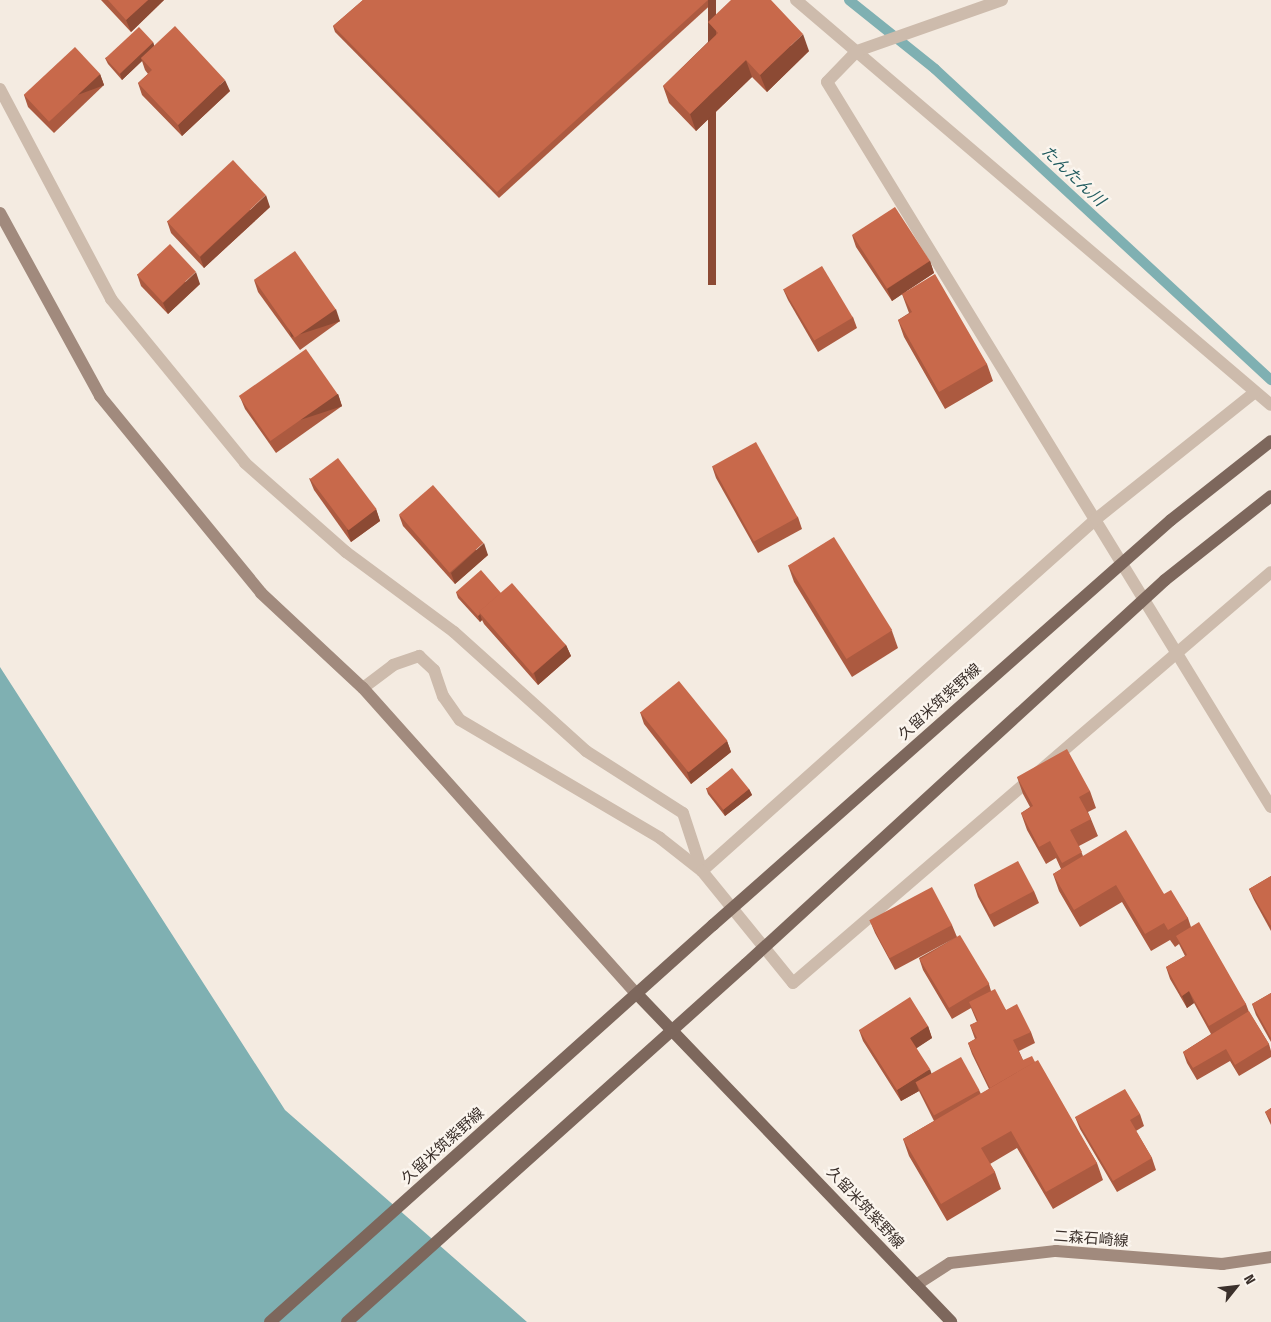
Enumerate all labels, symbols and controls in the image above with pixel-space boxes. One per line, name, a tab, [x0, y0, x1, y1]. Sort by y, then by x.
water label: たんたん川	[1037, 142, 1109, 210]
street label: 久留米筑紫野線	[895, 660, 985, 744]
street label: 久留米筑紫野線	[398, 1104, 488, 1188]
street label: 久留米筑紫野線	[823, 1163, 907, 1253]
street label: 二森石崎線	[1053, 1227, 1129, 1251]
north arrow	[1211, 1262, 1261, 1312]
text: N	[1240, 1272, 1259, 1287]

